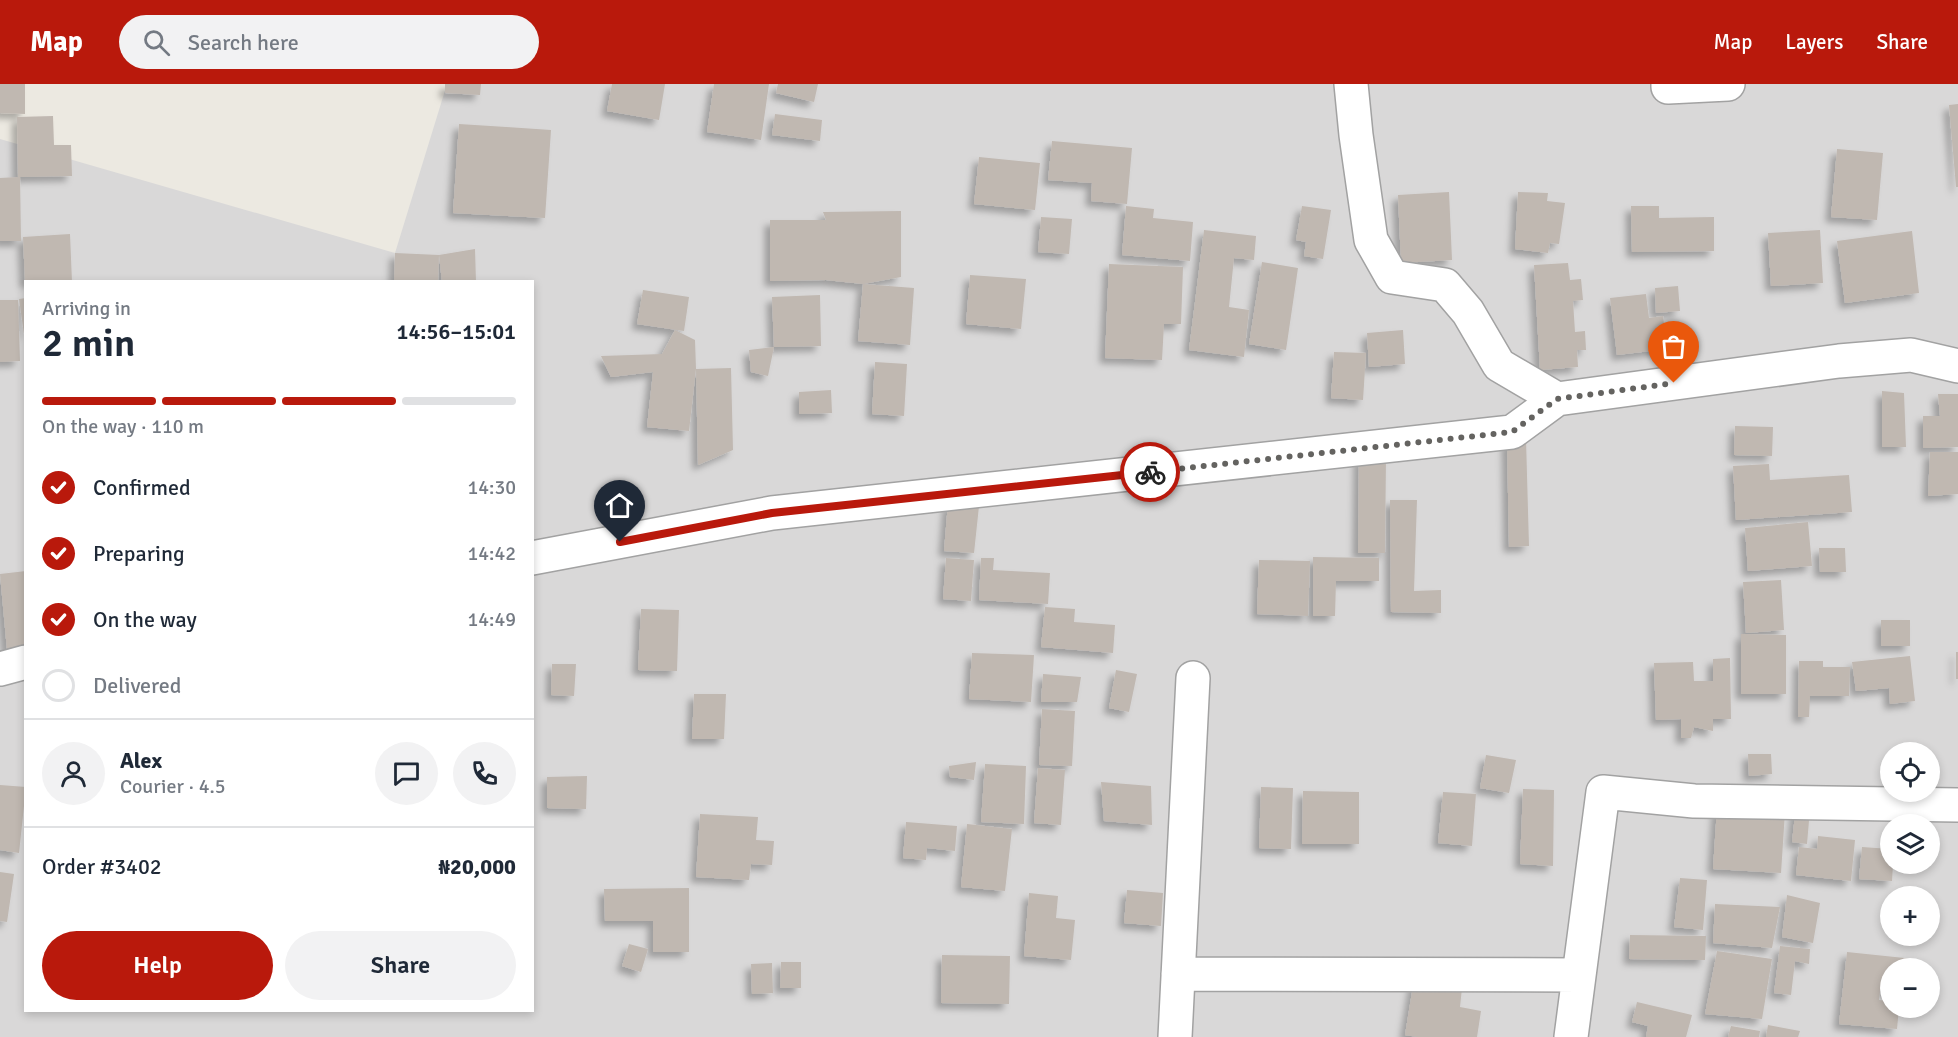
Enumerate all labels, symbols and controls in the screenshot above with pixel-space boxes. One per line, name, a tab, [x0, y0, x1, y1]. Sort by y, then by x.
search box	[119, 15, 539, 69]
text: Map	[30, 25, 83, 59]
icon: search	[140, 26, 173, 59]
text: Search here	[188, 29, 299, 56]
text: Map	[1714, 29, 1752, 55]
text: Layers	[1785, 29, 1843, 55]
text: Share	[1876, 29, 1928, 55]
text: Arriving in	[42, 296, 131, 321]
text: 14:56–15:01	[397, 318, 516, 345]
text: 2 min	[42, 319, 135, 367]
pin	[1648, 321, 1699, 383]
icon: bag	[1657, 330, 1690, 363]
text: On the way · 110 m	[42, 414, 204, 439]
courier	[1120, 442, 1180, 502]
icon: bike	[1134, 456, 1167, 489]
icon: check	[42, 471, 75, 504]
text: Confirmed	[93, 474, 191, 501]
text: 14:30	[467, 475, 516, 500]
pin	[594, 480, 645, 542]
icon: home	[603, 489, 636, 522]
icon: check	[42, 537, 75, 570]
text: Preparing	[93, 540, 185, 567]
text: 14:42	[467, 541, 516, 566]
icon: check	[42, 603, 75, 636]
text: On the way	[93, 606, 197, 633]
text: 14:49	[467, 607, 516, 632]
text: Delivered	[93, 672, 181, 699]
button: person	[42, 742, 105, 805]
button: chat	[375, 742, 438, 805]
button: phone	[453, 742, 516, 805]
map controls	[1880, 742, 1940, 1018]
button: locate	[1880, 742, 1940, 802]
text: Alex	[120, 747, 162, 774]
text: Courier · 4.5	[120, 774, 226, 799]
button: layers	[1880, 814, 1940, 874]
text: Order #3402	[42, 853, 162, 880]
text: ₦20,000	[438, 853, 516, 880]
button: +	[1880, 886, 1940, 946]
button: Help	[42, 931, 273, 1000]
button: Share	[285, 931, 516, 1000]
button: −	[1880, 958, 1940, 1018]

